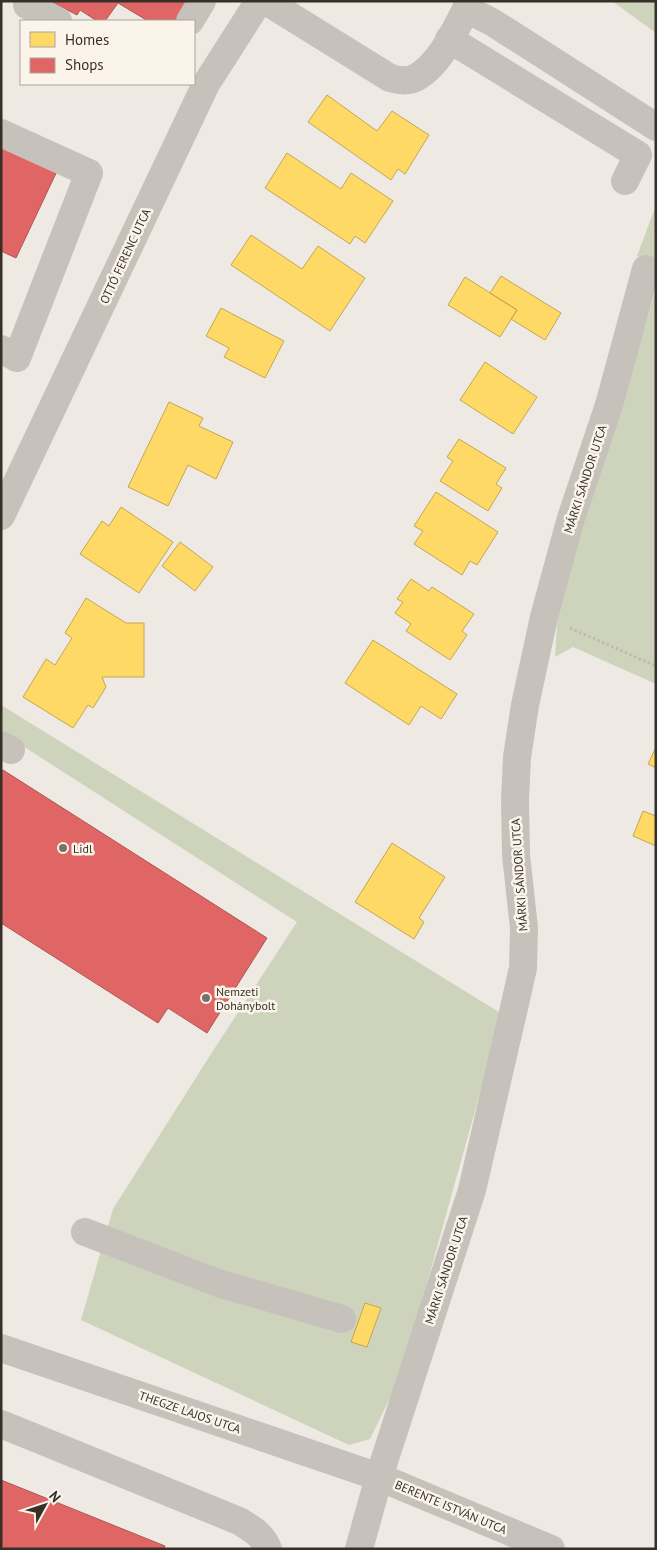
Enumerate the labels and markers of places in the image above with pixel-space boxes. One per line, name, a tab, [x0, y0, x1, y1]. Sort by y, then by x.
place label: Lidl	[73, 841, 93, 856]
marker: Lidl	[57, 842, 69, 854]
place label: Nemzeti Dohánybolt	[216, 984, 275, 1013]
marker: Nemzeti Dohánybolt	[200, 992, 212, 1004]

